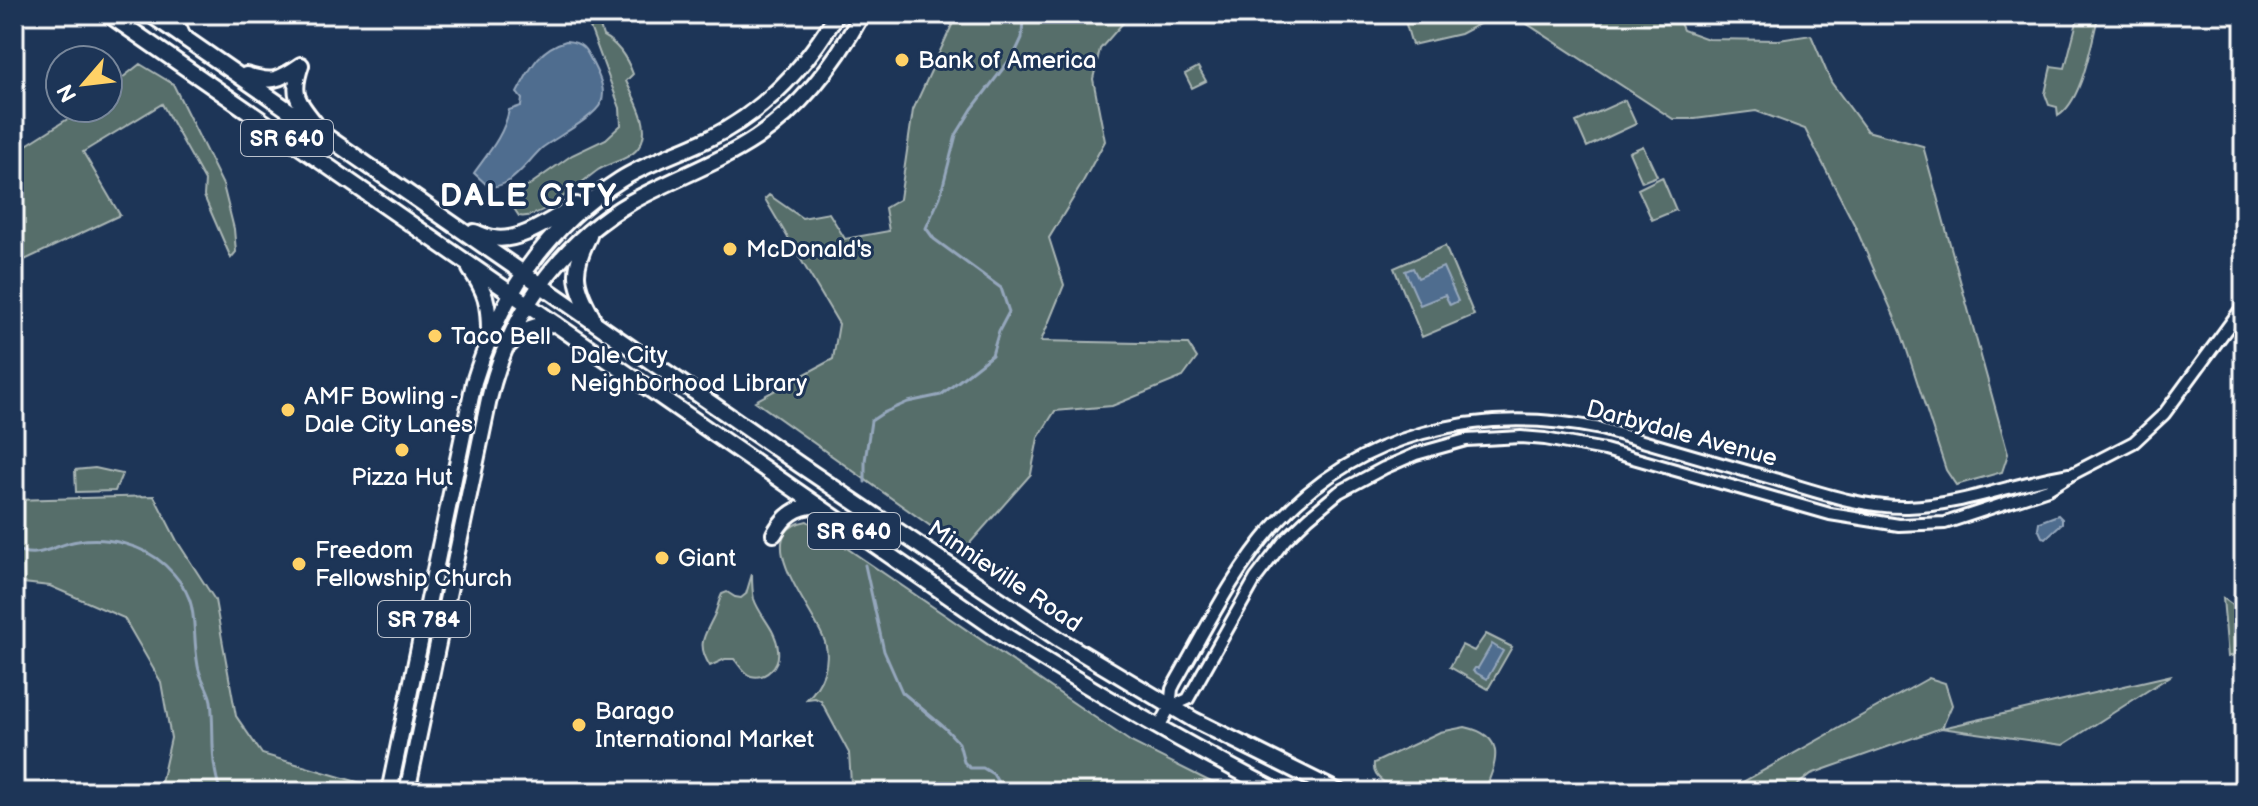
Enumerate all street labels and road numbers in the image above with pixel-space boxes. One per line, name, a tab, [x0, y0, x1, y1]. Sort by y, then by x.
road number: SR 640	[241, 120, 333, 156]
street label: Darbydale Avenue	[1583, 394, 1781, 473]
road number: SR 640	[808, 513, 900, 549]
street label: Minnieville Road	[922, 514, 1087, 639]
road number: SR 784	[378, 601, 470, 637]

